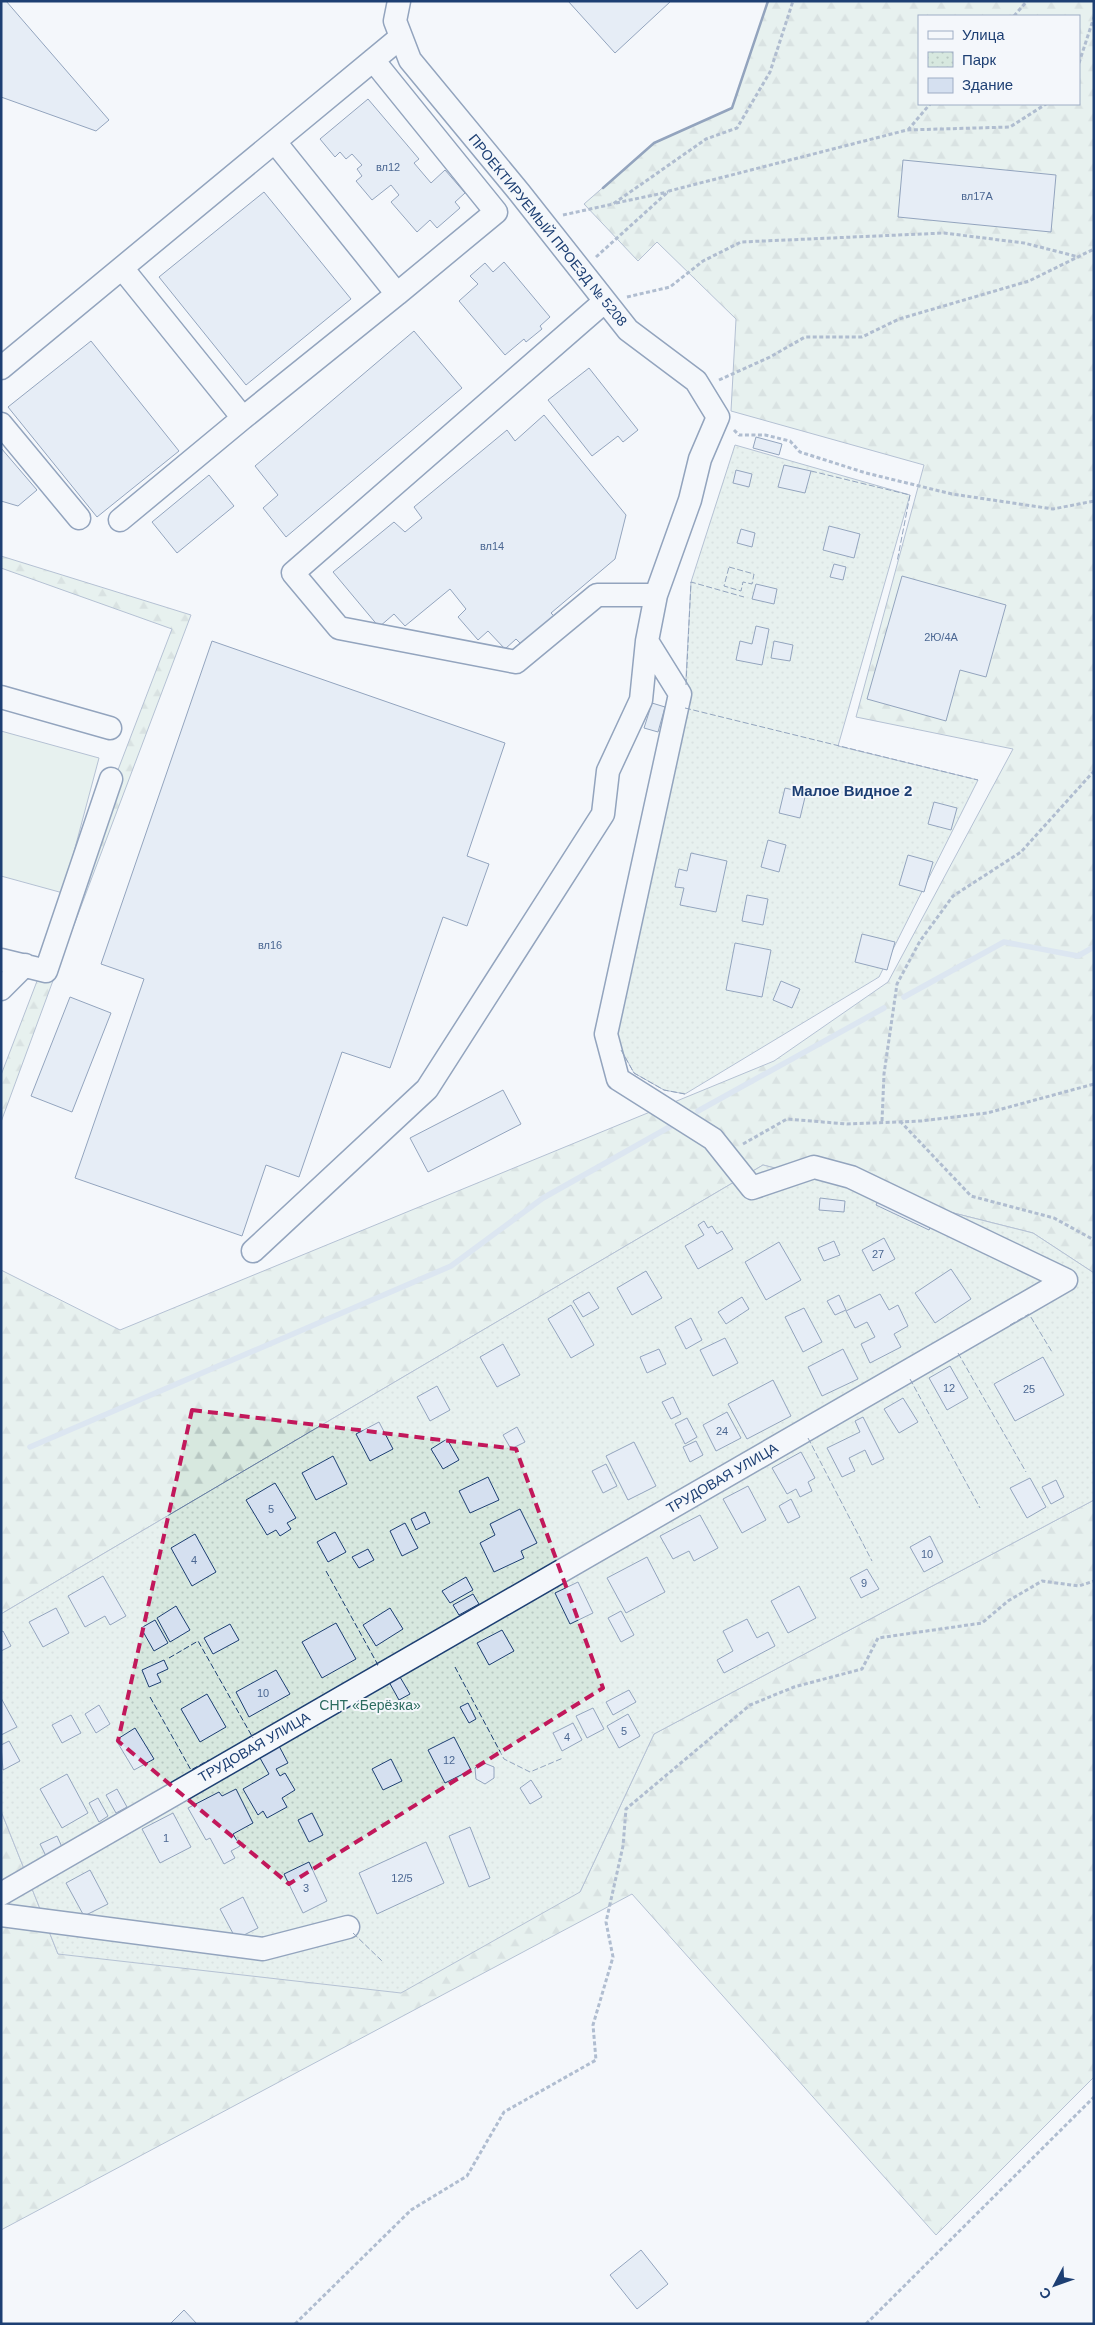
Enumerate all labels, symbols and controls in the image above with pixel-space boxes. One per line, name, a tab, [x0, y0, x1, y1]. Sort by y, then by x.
legend	[918, 15, 1080, 105]
text: Улица	[962, 26, 1005, 43]
text: Парк	[962, 51, 996, 68]
text: Здание	[962, 76, 1013, 93]
street label: ПРОЕКТИРУЕМЫЙ ПРОЕЗД № 5208	[466, 130, 631, 329]
house number: вл12	[376, 161, 400, 173]
house number: вл17А	[961, 190, 993, 202]
house number: вл14	[480, 540, 504, 552]
house number: 2Ю/4А	[924, 631, 959, 643]
district label: Малое Видное 2	[792, 782, 912, 799]
house number: вл16	[258, 939, 282, 951]
house number: 27	[872, 1248, 884, 1260]
house number: 12	[943, 1382, 955, 1394]
house number: 25	[1023, 1383, 1035, 1395]
house number: 24	[716, 1425, 728, 1437]
street label: ТРУДОВАЯ УЛИЦА	[664, 1439, 781, 1516]
house number: 5	[268, 1503, 274, 1515]
house number: 10	[921, 1548, 933, 1560]
house number: 4	[191, 1554, 197, 1566]
house number: 9	[861, 1577, 867, 1589]
house number: 10	[257, 1687, 269, 1699]
park label: СНТ «Берёзка»	[319, 1697, 421, 1713]
street label: ТРУДОВАЯ УЛИЦА	[196, 1708, 313, 1785]
house number: 5	[621, 1725, 627, 1737]
house number: 4	[564, 1731, 570, 1743]
house number: 12	[443, 1754, 455, 1766]
house number: 1	[163, 1832, 169, 1844]
house number: 12/5	[391, 1872, 413, 1884]
house number: 3	[303, 1882, 309, 1894]
north arrow	[1030, 2260, 1080, 2310]
text: С	[1036, 2284, 1055, 2303]

